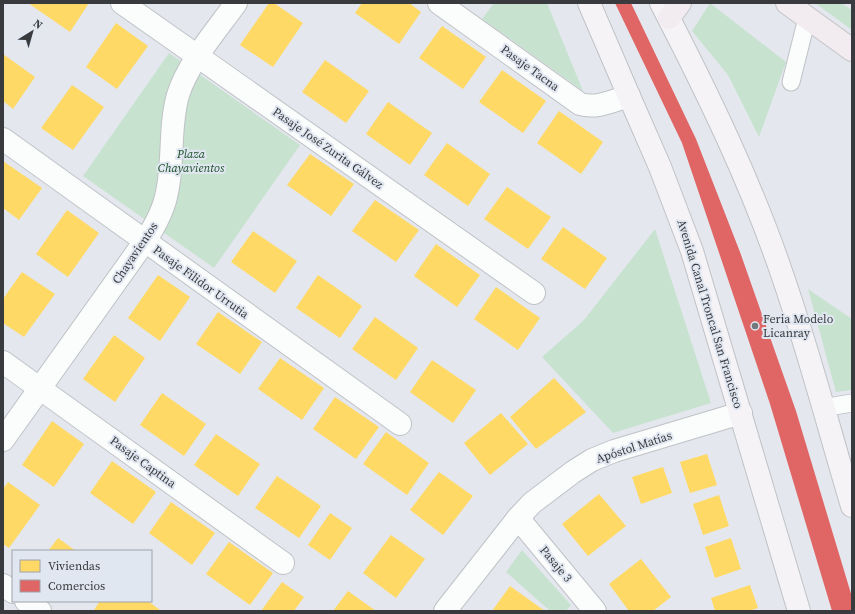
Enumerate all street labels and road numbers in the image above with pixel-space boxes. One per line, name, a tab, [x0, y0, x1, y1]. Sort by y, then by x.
street label: Pasaje Tacna	[498, 41, 563, 95]
street label: Pasaje José Zurita Gálvez	[269, 104, 387, 193]
street label: Avenida Canal Troncal San Francisco	[674, 217, 747, 411]
street label: Chayavientos	[108, 219, 162, 287]
street label: Pasaje Filidor Urrutia	[150, 242, 253, 323]
street label: Apóstol Matías	[594, 427, 674, 467]
street label: Pasaje Captina	[107, 433, 180, 492]
street label: Pasaje 3	[536, 542, 576, 586]

